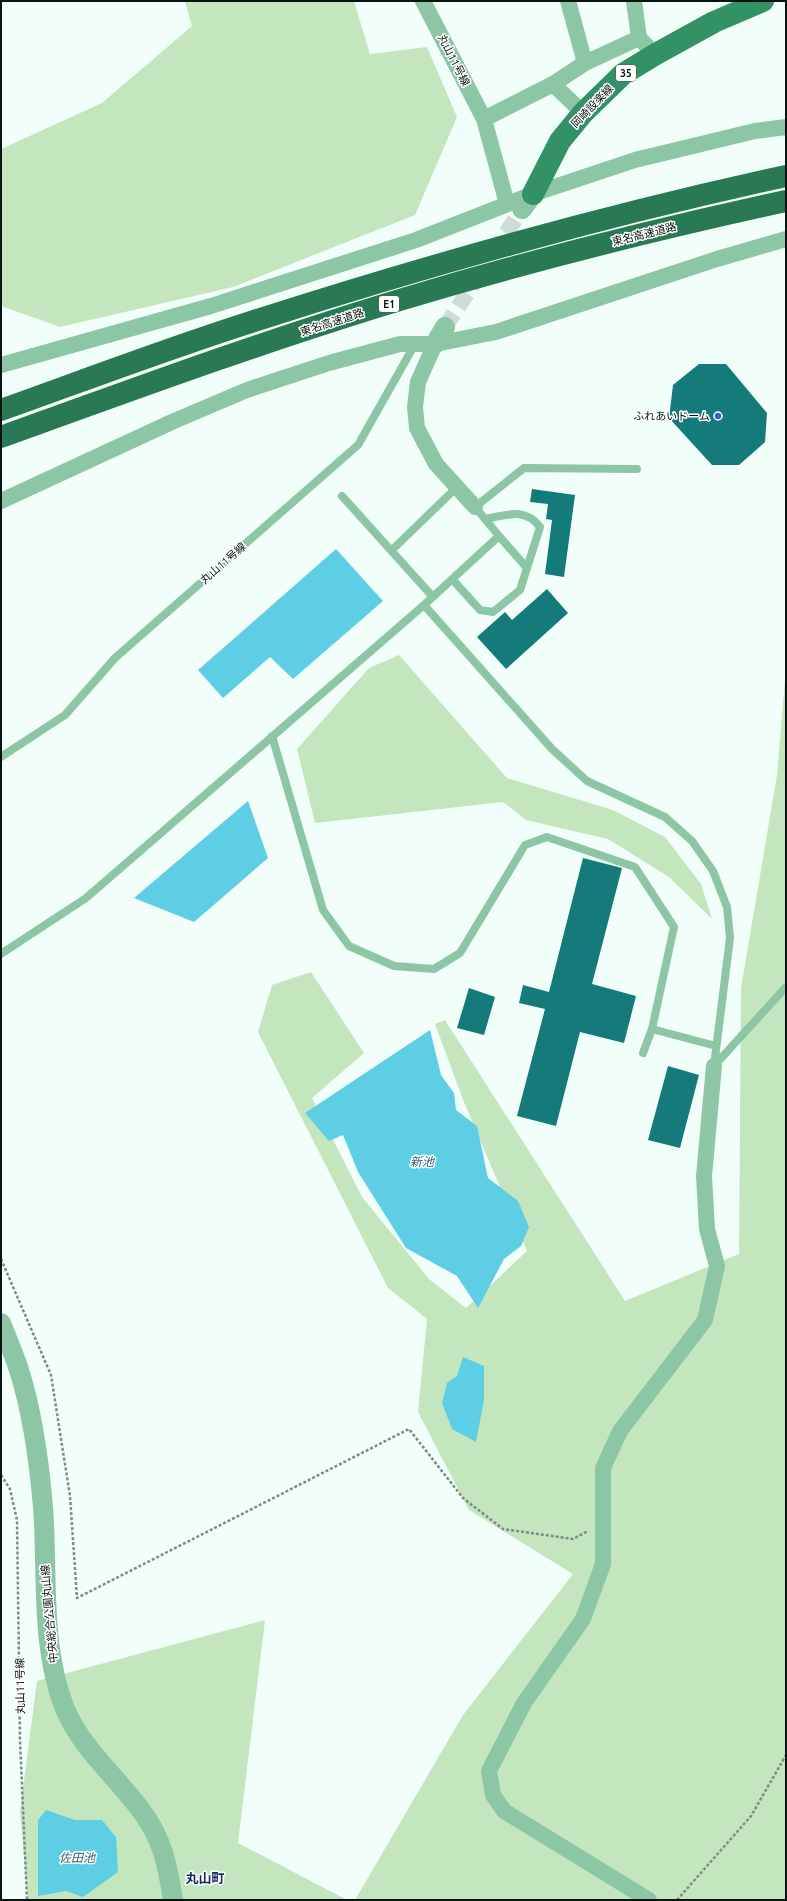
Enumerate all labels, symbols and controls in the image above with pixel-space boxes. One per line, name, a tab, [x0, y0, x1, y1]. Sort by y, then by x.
street label: 丸山11号線	[436, 32, 472, 88]
road number: 35	[616, 65, 636, 81]
street label: 岡崎設楽線	[569, 82, 615, 130]
street label: 東名高速道路	[611, 220, 677, 248]
road number: E1	[379, 296, 399, 312]
street label: 東名高速道路	[299, 306, 365, 338]
place label: ふれあいドーム	[633, 410, 710, 422]
marker: ふれあいドーム	[713, 411, 723, 421]
street label: 丸山11号線	[198, 540, 248, 586]
water label: 新池	[410, 1155, 435, 1168]
street label: 中央総合公園丸山線	[39, 1564, 59, 1664]
street label: 丸山11号線	[14, 1658, 26, 1714]
water label: 佐田池	[59, 1851, 96, 1864]
district label: 丸山町	[185, 1871, 225, 1885]

